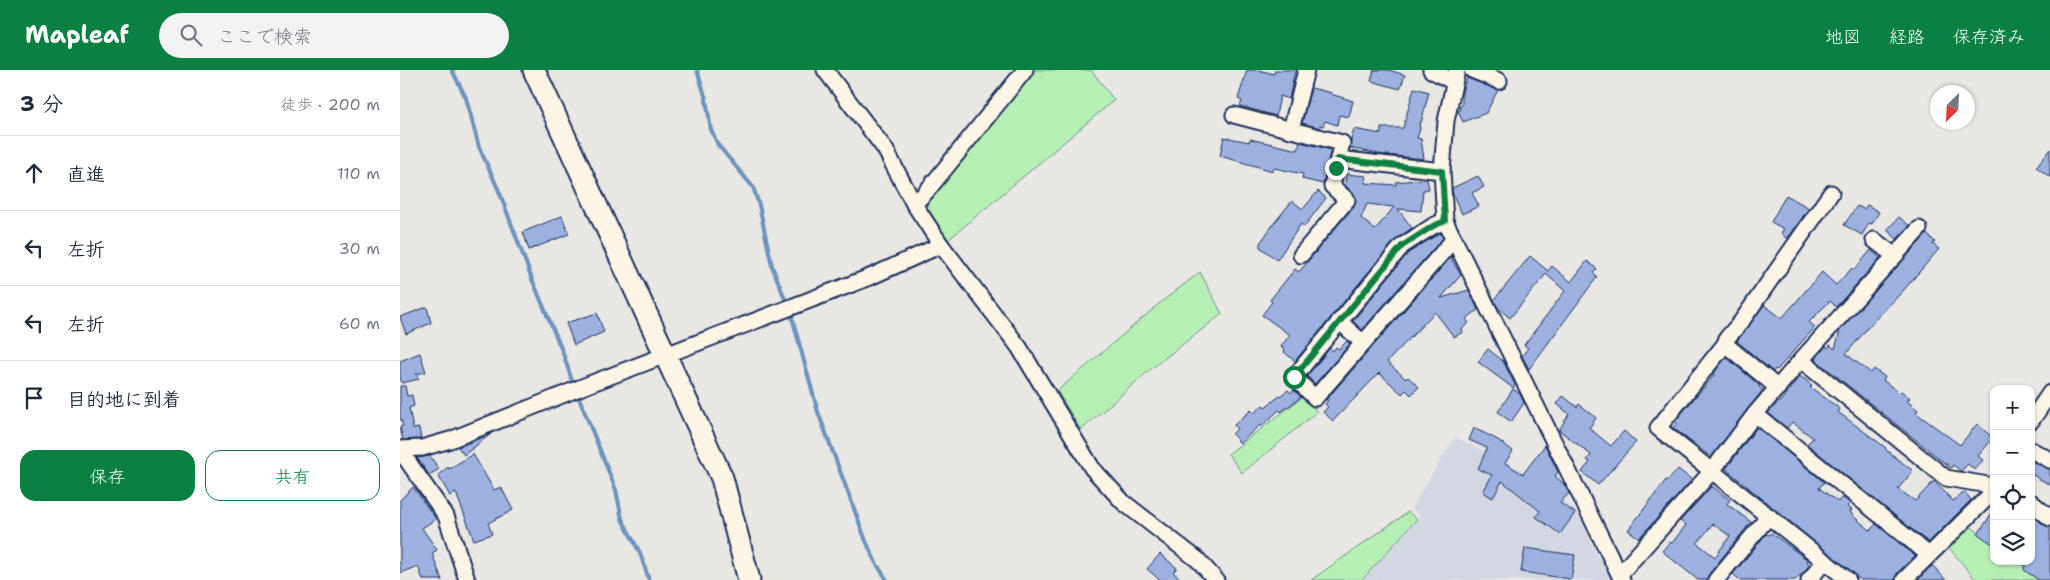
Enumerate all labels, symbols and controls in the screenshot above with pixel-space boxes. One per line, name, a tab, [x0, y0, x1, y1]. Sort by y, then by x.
search box	[159, 13, 509, 58]
text: Mapleaf	[25, 19, 129, 51]
icon: search	[177, 21, 205, 49]
text: ここで検索	[217, 24, 312, 49]
text: 地図	[1825, 25, 1861, 49]
text: 経路	[1889, 25, 1925, 49]
text: 保存済み	[1953, 25, 2025, 49]
north arrow	[1930, 85, 1975, 130]
text: 3 分	[20, 90, 63, 118]
text: 徒歩 · 200 m	[280, 94, 380, 115]
route end	[1325, 157, 1348, 180]
icon: ahead	[20, 159, 48, 187]
text: 直進	[67, 162, 105, 187]
text: 110 m	[337, 163, 380, 184]
icon: left	[20, 234, 48, 262]
text: 左折	[67, 237, 105, 262]
text: 30 m	[339, 238, 380, 259]
icon: left	[20, 309, 48, 337]
text: 左折	[67, 312, 105, 337]
text: 60 m	[339, 313, 380, 334]
route start	[1283, 366, 1306, 389]
icon: arrive	[20, 384, 48, 412]
map controls	[1990, 385, 2035, 565]
button: +	[1990, 385, 2035, 430]
text: 目的地に到着	[67, 387, 181, 412]
button: −	[1990, 430, 2035, 475]
button: 保存	[20, 450, 195, 501]
button: 共有	[205, 450, 380, 501]
button: locate	[1990, 475, 2035, 520]
button: layers	[1990, 520, 2035, 565]

